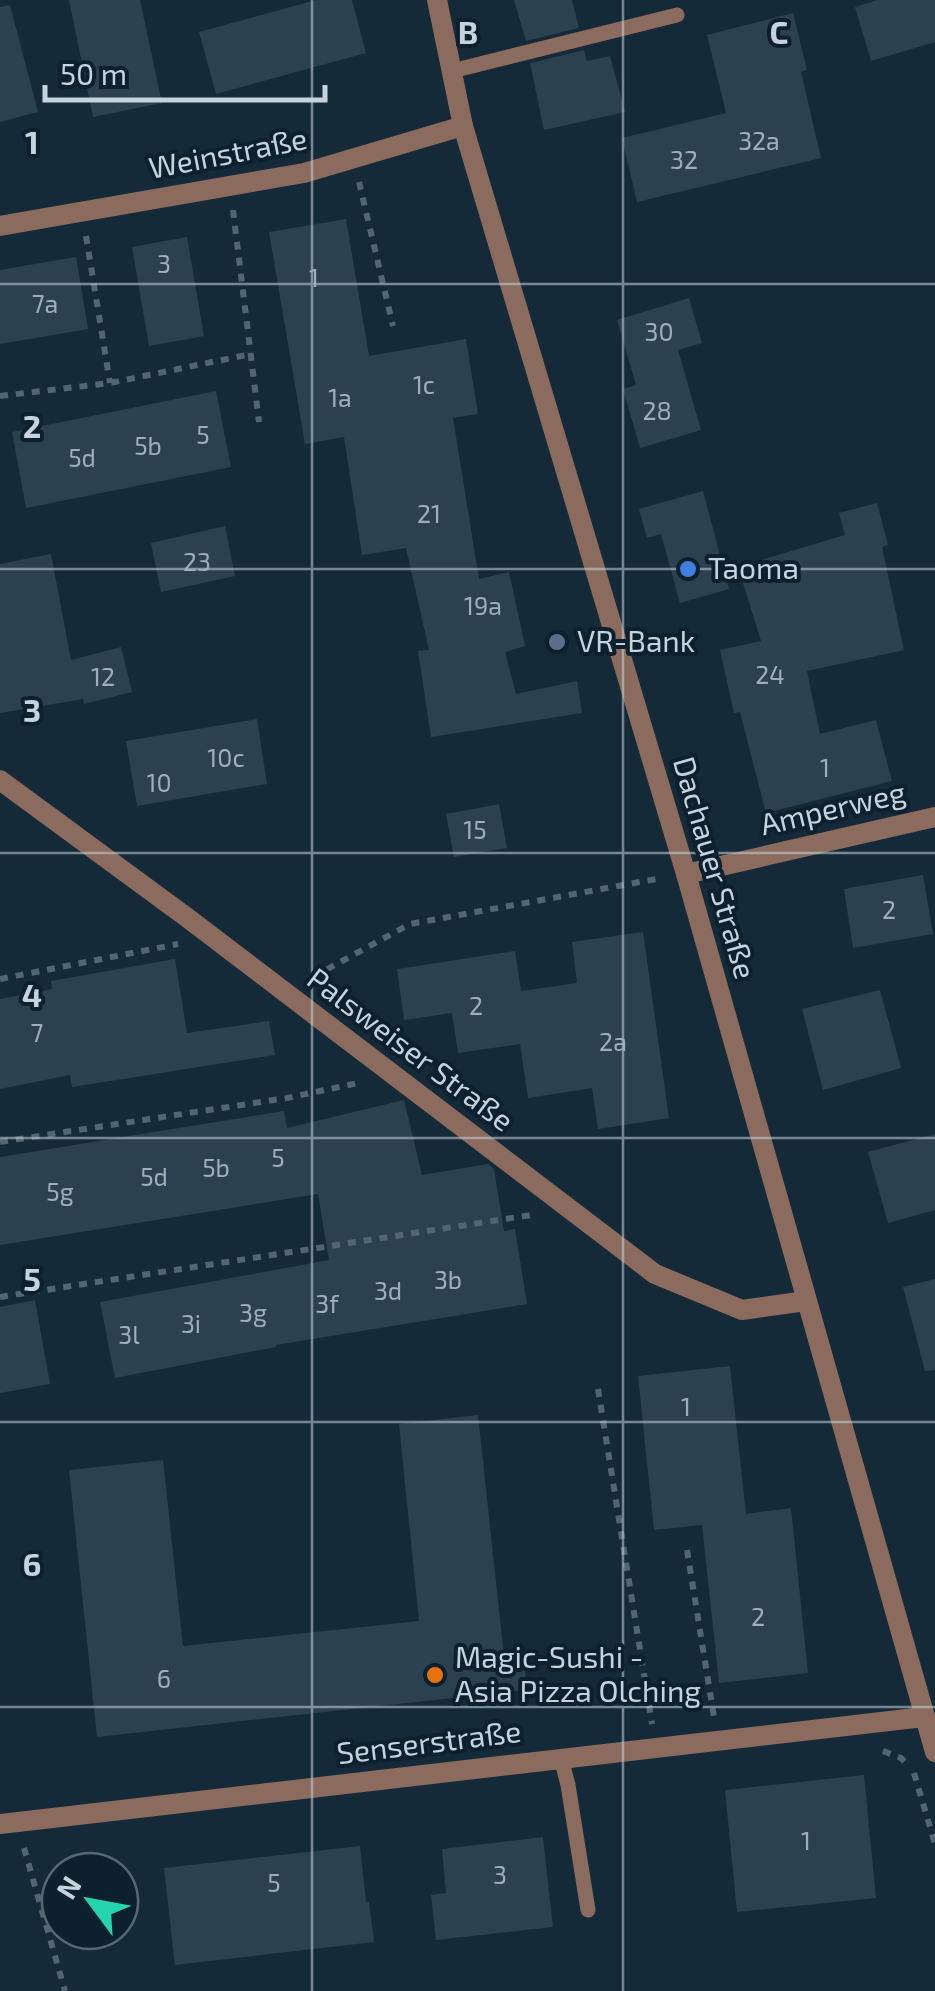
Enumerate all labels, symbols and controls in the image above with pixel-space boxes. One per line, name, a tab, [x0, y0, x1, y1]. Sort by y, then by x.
text: B	[458, 12, 478, 50]
text: C	[770, 12, 788, 50]
scale bar	[45, 40, 325, 102]
text: 50 m	[60, 55, 127, 91]
street label: Weinstraße	[145, 119, 310, 185]
text: 1	[25, 122, 39, 160]
house number: 32a	[738, 125, 780, 155]
house number: 32	[670, 144, 698, 174]
house number: 3	[157, 248, 171, 278]
house number: 1	[309, 262, 319, 292]
house number: 7a	[32, 288, 58, 318]
house number: 30	[645, 316, 673, 346]
house number: 1c	[413, 369, 435, 399]
house number: 1a	[328, 382, 352, 412]
house number: 28	[642, 395, 672, 425]
text: 2	[23, 406, 41, 444]
house number: 5	[196, 419, 210, 449]
house number: 5b	[134, 430, 162, 460]
house number: 5d	[68, 442, 96, 472]
house number: 21	[417, 498, 441, 528]
house number: 23	[183, 546, 211, 576]
place label: Taoma	[708, 549, 799, 585]
marker: Taoma	[677, 558, 699, 580]
house number: 19a	[464, 590, 502, 620]
place label: VR-Bank	[577, 622, 695, 658]
marker: VR-Bank	[546, 631, 568, 653]
house number: 24	[755, 659, 785, 689]
house number: 12	[91, 661, 115, 691]
text: 3	[23, 690, 41, 728]
house number: 10c	[207, 742, 245, 772]
street label: Dachauer Straße	[667, 752, 765, 983]
house number: 1	[820, 752, 830, 782]
house number: 10	[146, 767, 172, 797]
street label: Amperweg	[756, 773, 909, 841]
house number: 15	[463, 814, 487, 844]
house number: 2	[882, 894, 896, 924]
street label: Palsweiser Straße	[301, 959, 521, 1138]
text: 4	[22, 975, 42, 1013]
house number: 2	[469, 990, 483, 1020]
house number: 7	[31, 1017, 44, 1047]
house number: 2a	[599, 1026, 627, 1056]
house number: 5	[271, 1142, 285, 1172]
house number: 5b	[202, 1152, 230, 1182]
house number: 5d	[140, 1161, 168, 1191]
house number: 5g	[46, 1176, 74, 1206]
text: 5	[23, 1259, 41, 1297]
house number: 3b	[434, 1264, 462, 1294]
house number: 3d	[374, 1275, 402, 1305]
house number: 3f	[315, 1288, 339, 1318]
house number: 3g	[239, 1297, 267, 1327]
house number: 3i	[181, 1308, 201, 1338]
house number: 3l	[118, 1319, 140, 1349]
house number: 1	[681, 1391, 691, 1421]
text: 6	[23, 1544, 41, 1582]
house number: 2	[751, 1601, 765, 1631]
place label: Magic-Sushi - Asia Pizza Olching	[455, 1638, 701, 1708]
house number: 6	[157, 1663, 171, 1693]
marker: Magic-Sushi - Asia Pizza Olching	[424, 1664, 446, 1686]
street label: Senserstraße	[335, 1712, 523, 1770]
house number: 1	[801, 1825, 811, 1855]
north arrow	[40, 1851, 140, 1951]
house number: 3	[493, 1859, 507, 1889]
house number: 5	[267, 1867, 281, 1897]
text: N	[48, 1870, 88, 1905]

